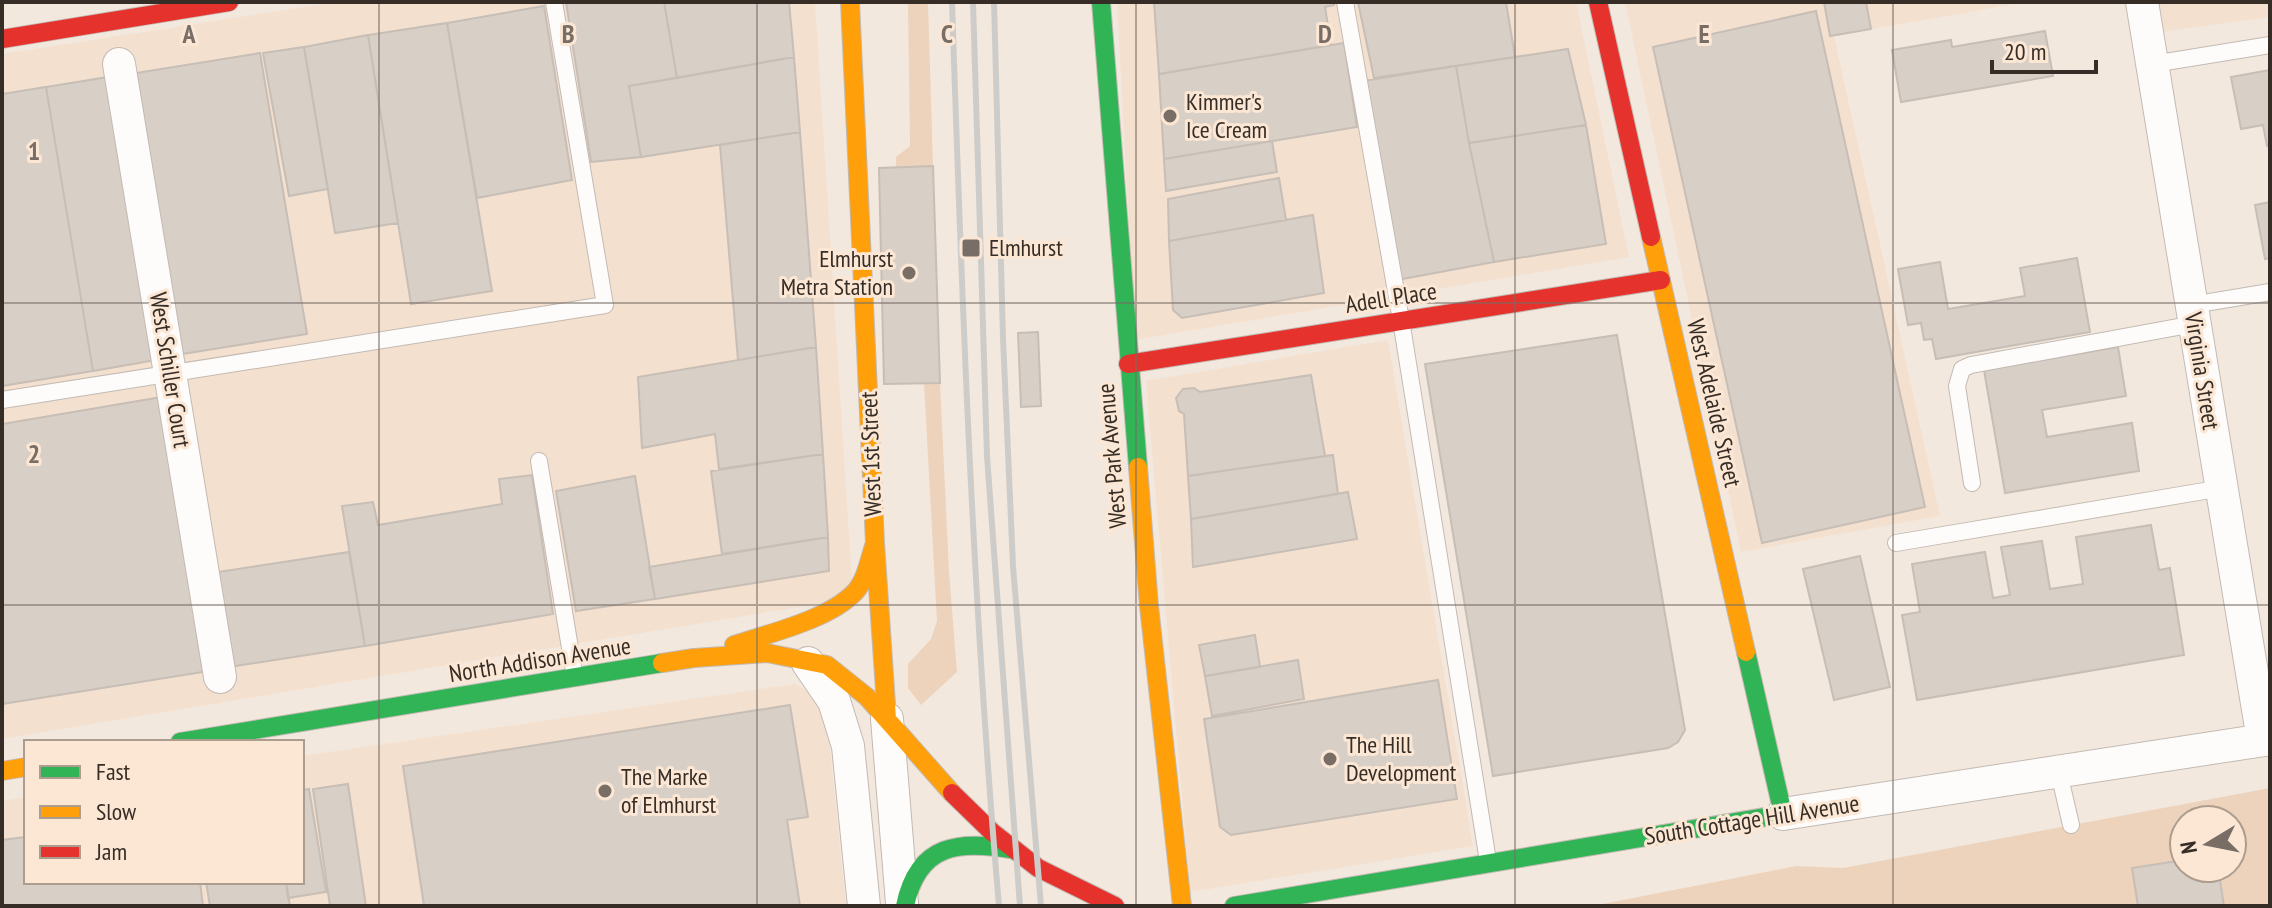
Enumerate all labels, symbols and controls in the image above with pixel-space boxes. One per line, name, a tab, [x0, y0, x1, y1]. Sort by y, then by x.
text: A	[181, 17, 196, 50]
text: B	[562, 17, 575, 50]
text: C	[941, 17, 953, 50]
text: D	[1318, 17, 1332, 50]
text: E	[1698, 17, 1710, 50]
scale bar	[1992, 24, 2096, 74]
text: 20 m	[2004, 36, 2046, 67]
place label: Kimmer's Ice Cream	[1186, 86, 1267, 145]
marker: Kimmer's Ice Cream	[1161, 107, 1179, 125]
text: 1	[28, 134, 40, 167]
place label: Elmhurst	[989, 232, 1063, 263]
marker: Elmhurst	[960, 237, 982, 259]
place label: Elmhurst Metra Station	[781, 243, 893, 302]
marker: Elmhurst Metra Station	[900, 264, 918, 282]
street label: Adell Place	[1343, 275, 1439, 320]
street label: West Schiller Court	[143, 290, 198, 450]
street label: Virginia Street	[2178, 309, 2227, 432]
street label: West Adelaide Street	[1680, 316, 1749, 490]
street label: West Park Avenue	[1090, 382, 1133, 530]
street label: West 1st Street	[853, 390, 888, 517]
text: 2	[28, 437, 40, 470]
street label: North Addison Avenue	[447, 630, 633, 689]
place label: The Hill Development	[1346, 729, 1457, 788]
legend	[24, 740, 304, 884]
marker: The Hill Development	[1321, 750, 1339, 768]
text: Fast	[96, 756, 131, 787]
place label: The Marke of Elmhurst	[621, 761, 717, 820]
marker: The Marke of Elmhurst	[596, 782, 614, 800]
street label: South Cottage Hill Avenue	[1643, 787, 1861, 852]
text: Slow	[96, 796, 137, 827]
north arrow	[2168, 804, 2248, 884]
text: Jam	[95, 836, 127, 867]
text: N	[2173, 839, 2203, 856]

